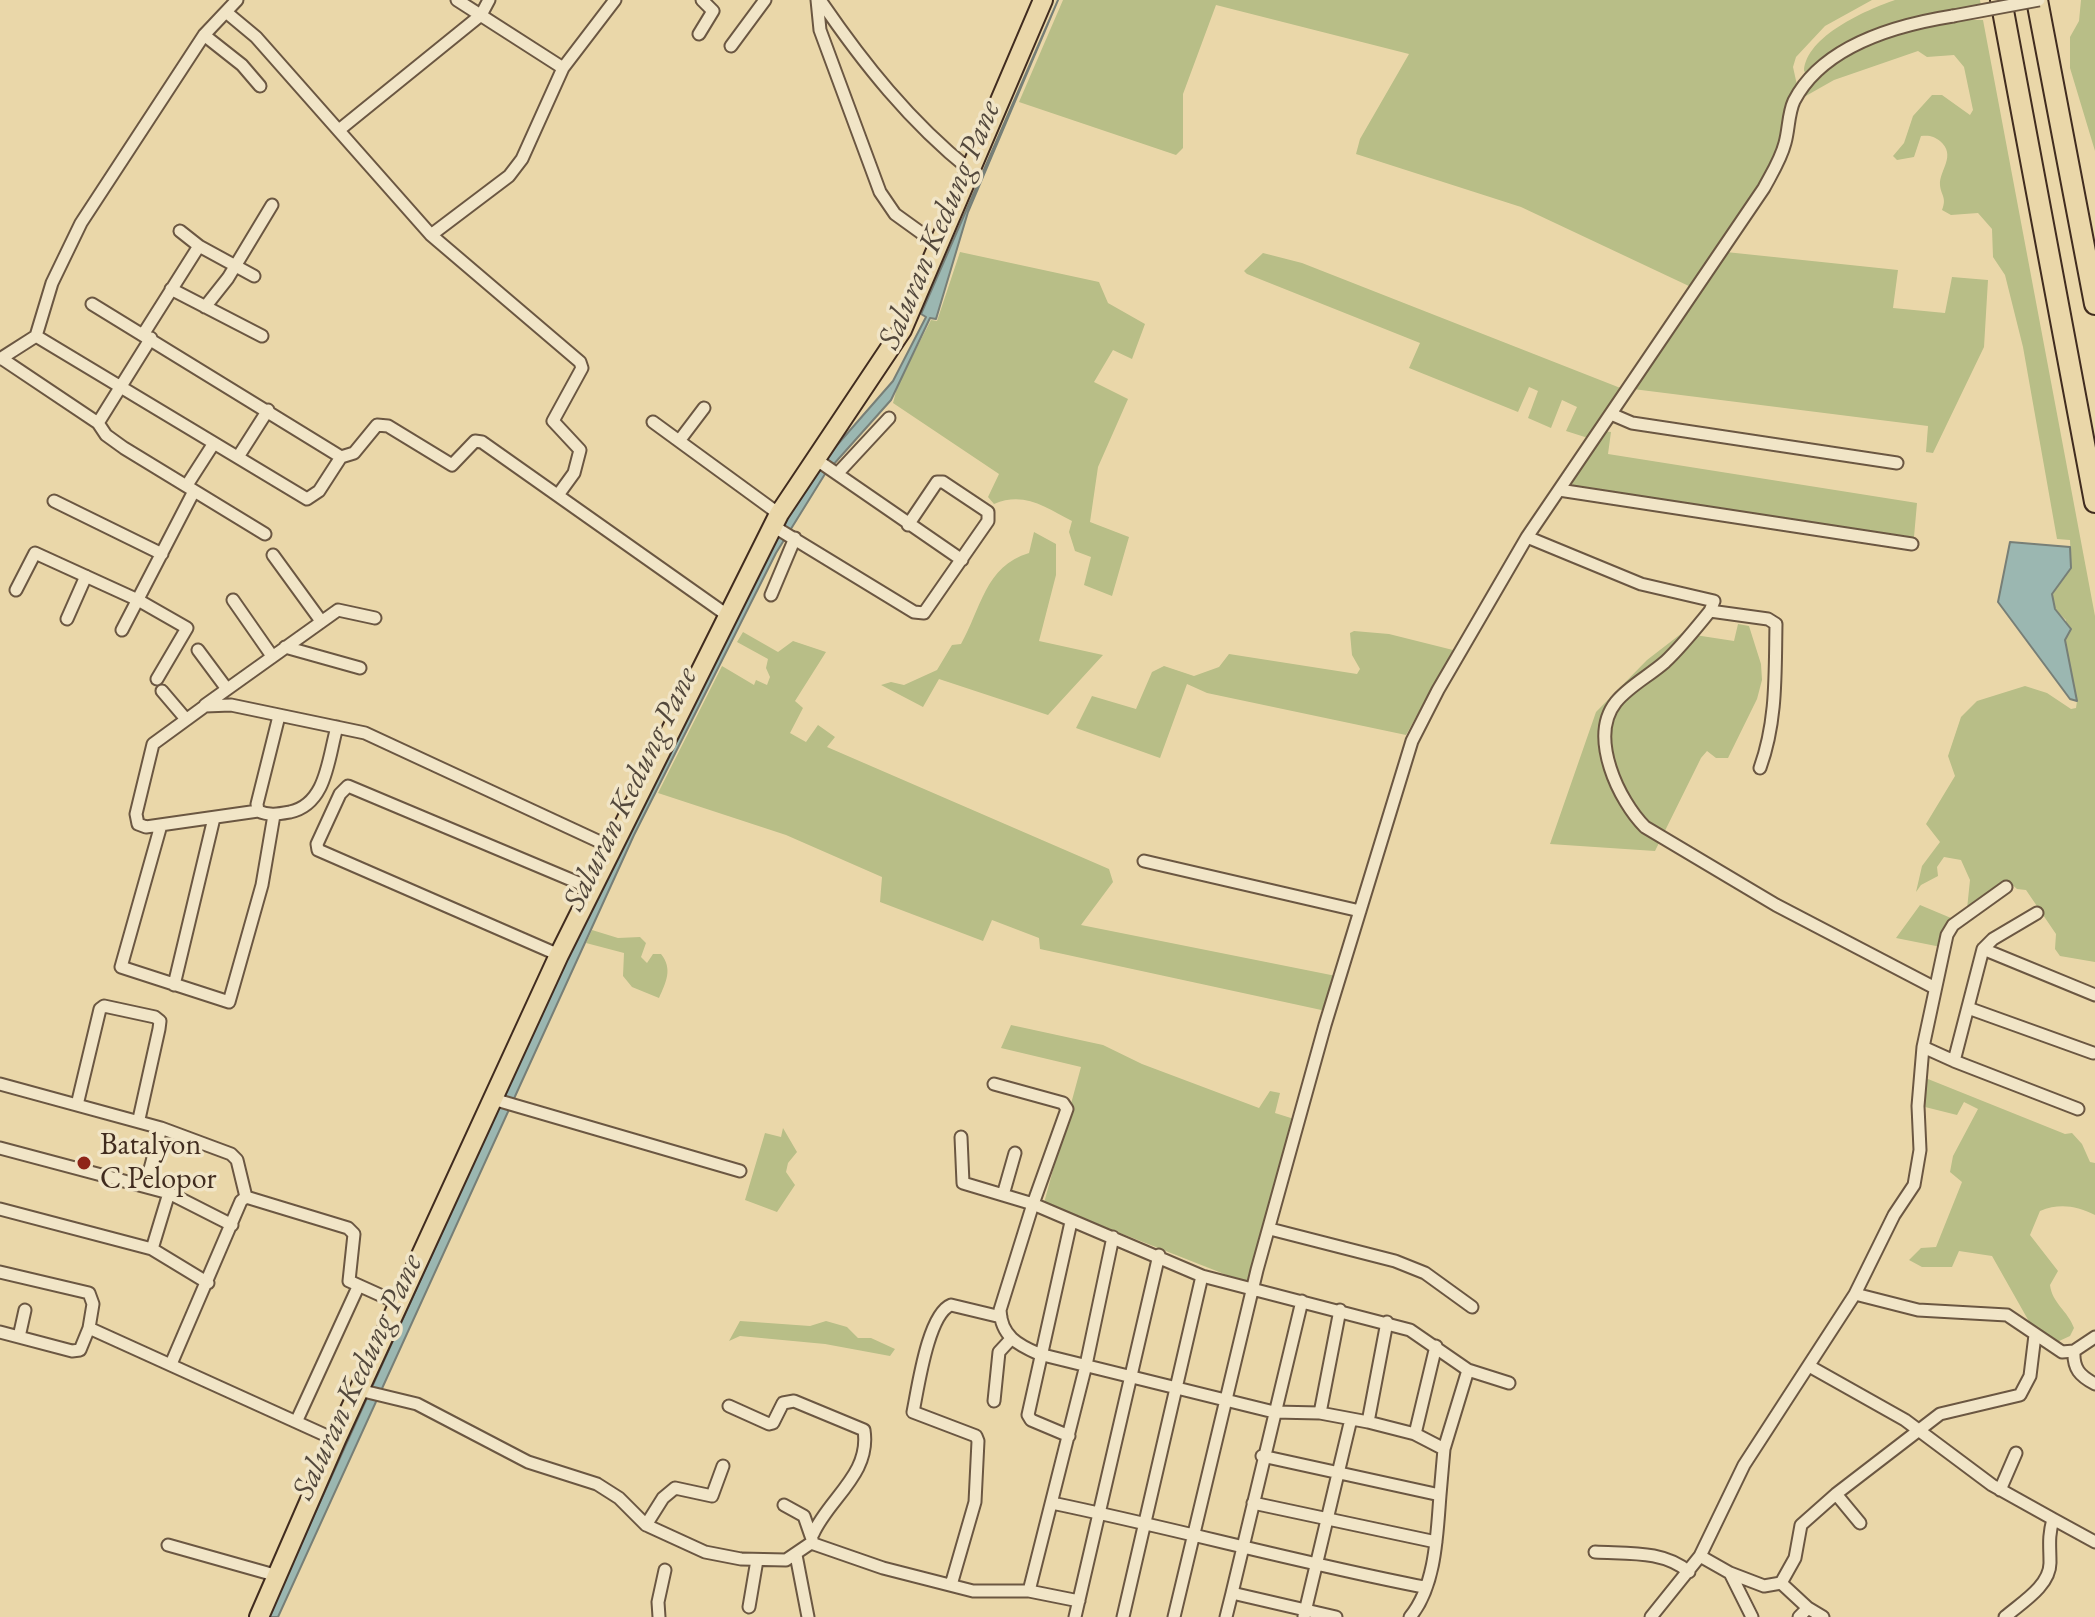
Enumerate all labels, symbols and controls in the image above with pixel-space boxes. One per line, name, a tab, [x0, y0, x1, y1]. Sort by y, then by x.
water label: Saluran Kedung Pane	[870, 95, 1010, 355]
water label: Saluran Kedung Pane	[555, 661, 707, 917]
place label: Batalyon C Pelopor	[100, 1128, 217, 1198]
marker: Batalyon C Pelopor	[75, 1154, 93, 1172]
water label: Saluran Kedung Pane	[284, 1248, 432, 1506]

